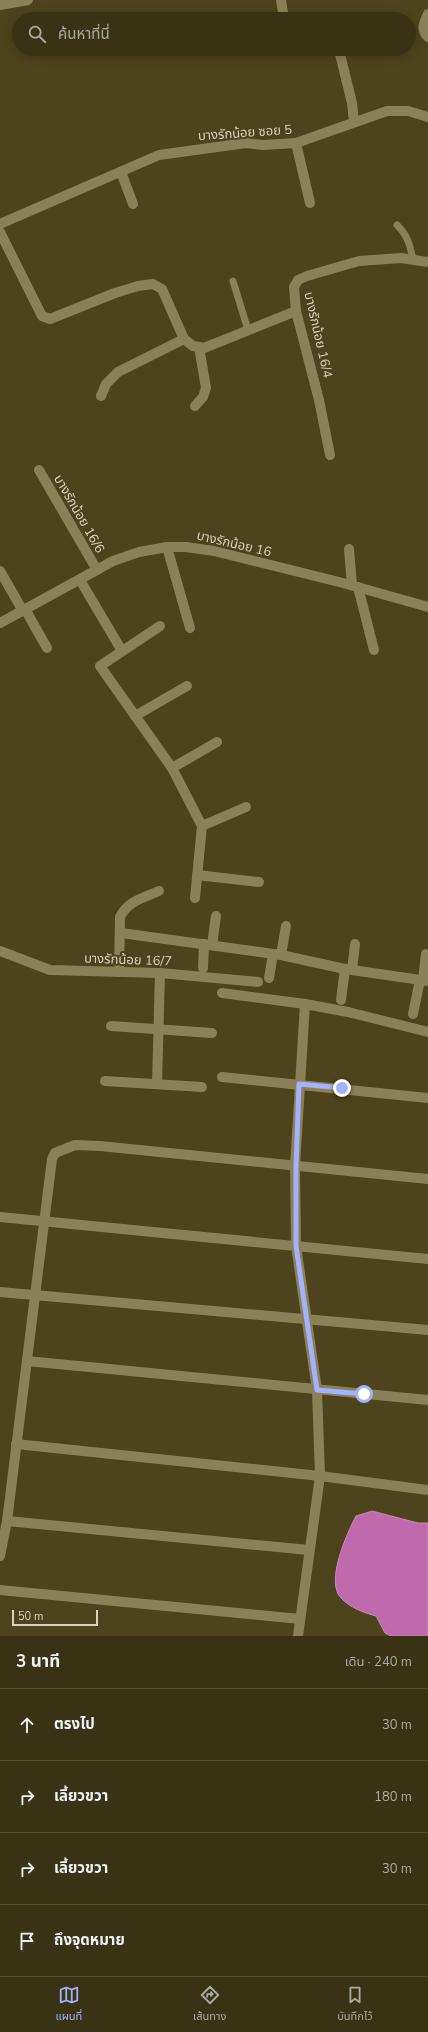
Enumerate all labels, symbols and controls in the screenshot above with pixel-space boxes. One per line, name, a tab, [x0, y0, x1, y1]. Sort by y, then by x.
search box	[12, 12, 416, 56]
icon: search	[26, 23, 48, 45]
text: ค้นหาที่นี่	[58, 24, 110, 44]
street label: บางรักน้อย ซอย 5	[197, 121, 293, 145]
street label: บางรักน้อย 16/4	[299, 290, 337, 380]
street label: บางรักน้อย 16/6	[49, 471, 109, 557]
street label: บางรักน้อย 16	[195, 527, 273, 561]
street label: บางรักน้อย 16/7	[84, 949, 172, 971]
route end	[333, 1079, 351, 1097]
route start	[355, 1385, 373, 1403]
scale bar	[12, 1608, 98, 1627]
text: 50 m	[18, 1609, 43, 1624]
text: 3 นาที	[16, 1650, 60, 1673]
text: เดิน · 240 m	[345, 1653, 412, 1671]
icon: ahead	[16, 1714, 38, 1736]
text: ตรงไป	[54, 1714, 95, 1734]
text: 30 m	[382, 1716, 412, 1734]
icon: right	[16, 1786, 38, 1808]
text: เลี้ยวขวา	[54, 1786, 108, 1806]
text: 180 m	[374, 1788, 412, 1806]
icon: right	[16, 1858, 38, 1880]
text: เลี้ยวขวา	[54, 1858, 108, 1878]
text: 30 m	[382, 1860, 412, 1878]
icon: arrive	[16, 1930, 38, 1952]
text: ถึงจุดหมาย	[54, 1930, 125, 1950]
tab: แผนที่	[55, 1984, 82, 2025]
tab: เส้นทาง	[193, 1984, 226, 2025]
tab: บันทึกไว้	[337, 1984, 373, 2025]

